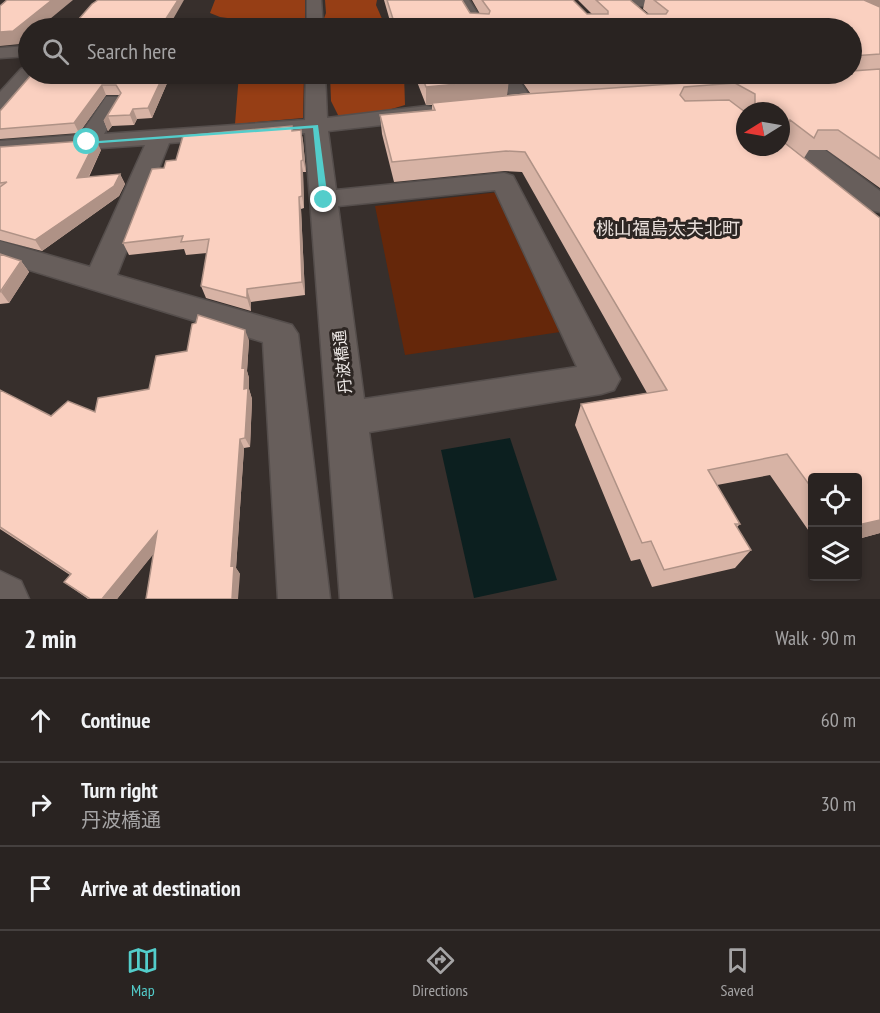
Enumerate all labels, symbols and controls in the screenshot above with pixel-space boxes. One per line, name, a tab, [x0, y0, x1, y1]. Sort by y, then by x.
search box	[18, 18, 862, 84]
icon: search	[39, 35, 72, 68]
text: Search here	[87, 37, 176, 65]
north arrow	[736, 102, 790, 156]
route start	[73, 128, 99, 154]
route end	[310, 186, 336, 212]
district label: 桃山福島太夫北町	[596, 217, 740, 240]
street label: 丹波橋通	[329, 329, 355, 395]
map controls	[808, 473, 862, 581]
button: locate	[808, 473, 862, 527]
button: layers	[808, 527, 862, 581]
text: 2 min	[24, 622, 77, 655]
text: Walk · 90 m	[775, 625, 856, 651]
icon: ahead	[24, 704, 57, 737]
text: Continue	[81, 706, 151, 734]
text: 60 m	[821, 707, 856, 733]
text: Turn right	[81, 776, 158, 804]
icon: right	[24, 788, 57, 821]
text: 30 m	[821, 791, 856, 817]
text: 丹波橋通	[81, 807, 161, 833]
icon: arrive	[24, 872, 57, 905]
text: Arrive at destination	[81, 874, 241, 902]
tab: Map	[126, 944, 159, 1000]
tab: Directions	[412, 944, 468, 1000]
tab: Saved	[721, 944, 754, 1000]

